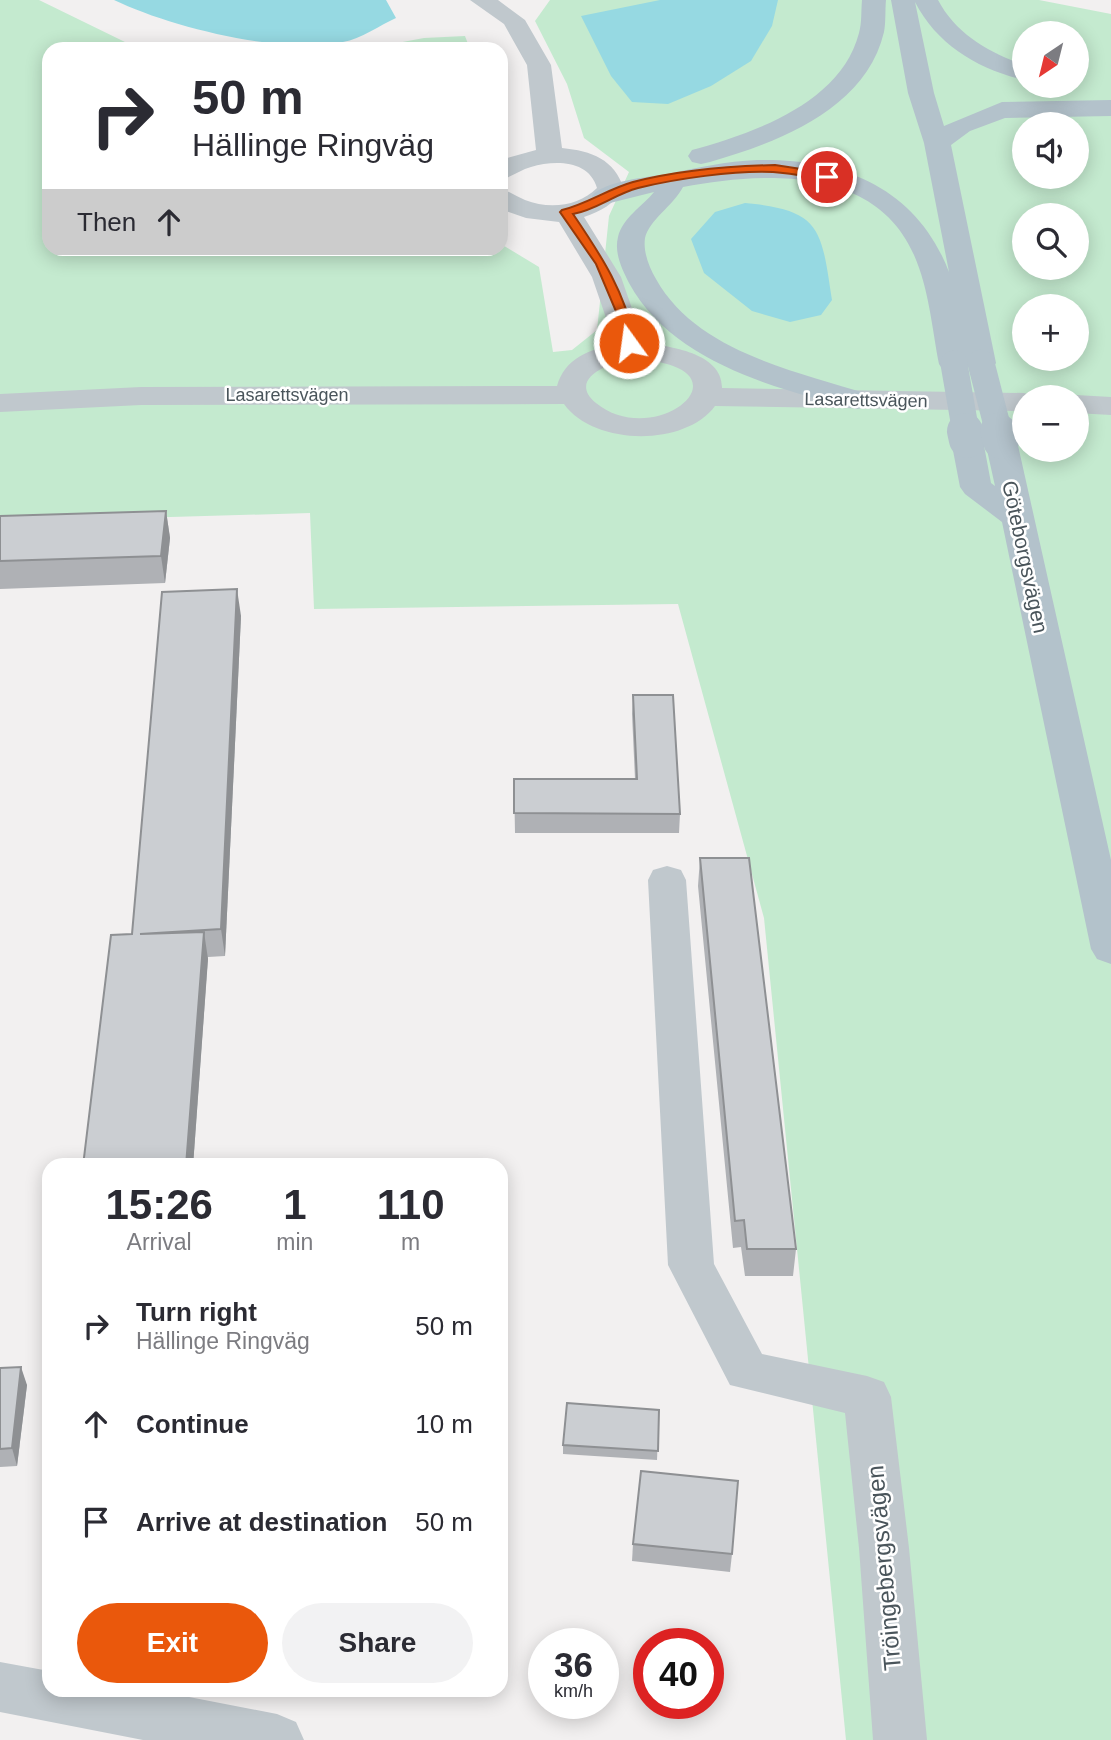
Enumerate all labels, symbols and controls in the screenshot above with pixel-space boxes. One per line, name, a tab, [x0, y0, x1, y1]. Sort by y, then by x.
north arrow	[1012, 21, 1088, 98]
map controls	[1012, 21, 1089, 462]
icon: right	[77, 70, 168, 161]
text: 50 m	[192, 70, 304, 124]
button: sound	[1012, 112, 1089, 189]
text: Hällinge Ringväg	[192, 127, 434, 163]
pin	[797, 147, 857, 207]
icon: arrive	[808, 158, 846, 196]
icon: ahead	[150, 203, 188, 241]
button: search	[1012, 203, 1089, 280]
text: Then	[77, 207, 136, 237]
button: +	[1012, 294, 1089, 371]
position arrow	[592, 306, 666, 380]
street label: Lasarettsvägen	[225, 385, 349, 405]
button: −	[1012, 385, 1089, 462]
street label: Lasarettsvägen	[804, 389, 928, 411]
street label: Göteborgsvägen	[998, 479, 1053, 635]
text: 15:26	[105, 1181, 213, 1228]
text: 1	[283, 1181, 307, 1228]
text: 110	[377, 1181, 445, 1228]
text: Arrival	[127, 1229, 192, 1255]
text: min	[276, 1229, 313, 1255]
text: m	[401, 1229, 420, 1255]
text: Turn right	[136, 1297, 257, 1327]
icon: right	[77, 1307, 115, 1345]
text: 50 m	[415, 1311, 473, 1341]
text: Hällinge Ringväg	[136, 1328, 310, 1354]
icon: ahead	[77, 1405, 115, 1443]
text: Continue	[136, 1409, 249, 1439]
text: 10 m	[415, 1409, 473, 1439]
street label: Tröingebergsvägen	[861, 1464, 906, 1672]
icon: arrive	[77, 1503, 115, 1541]
text: Arrive at destination	[136, 1507, 387, 1537]
text: 50 m	[415, 1507, 473, 1537]
button: Exit	[77, 1603, 268, 1683]
button: Share	[282, 1603, 473, 1683]
speed limit sign: 40	[633, 1628, 724, 1719]
text: 36	[554, 1645, 593, 1684]
text: km/h	[554, 1681, 593, 1701]

